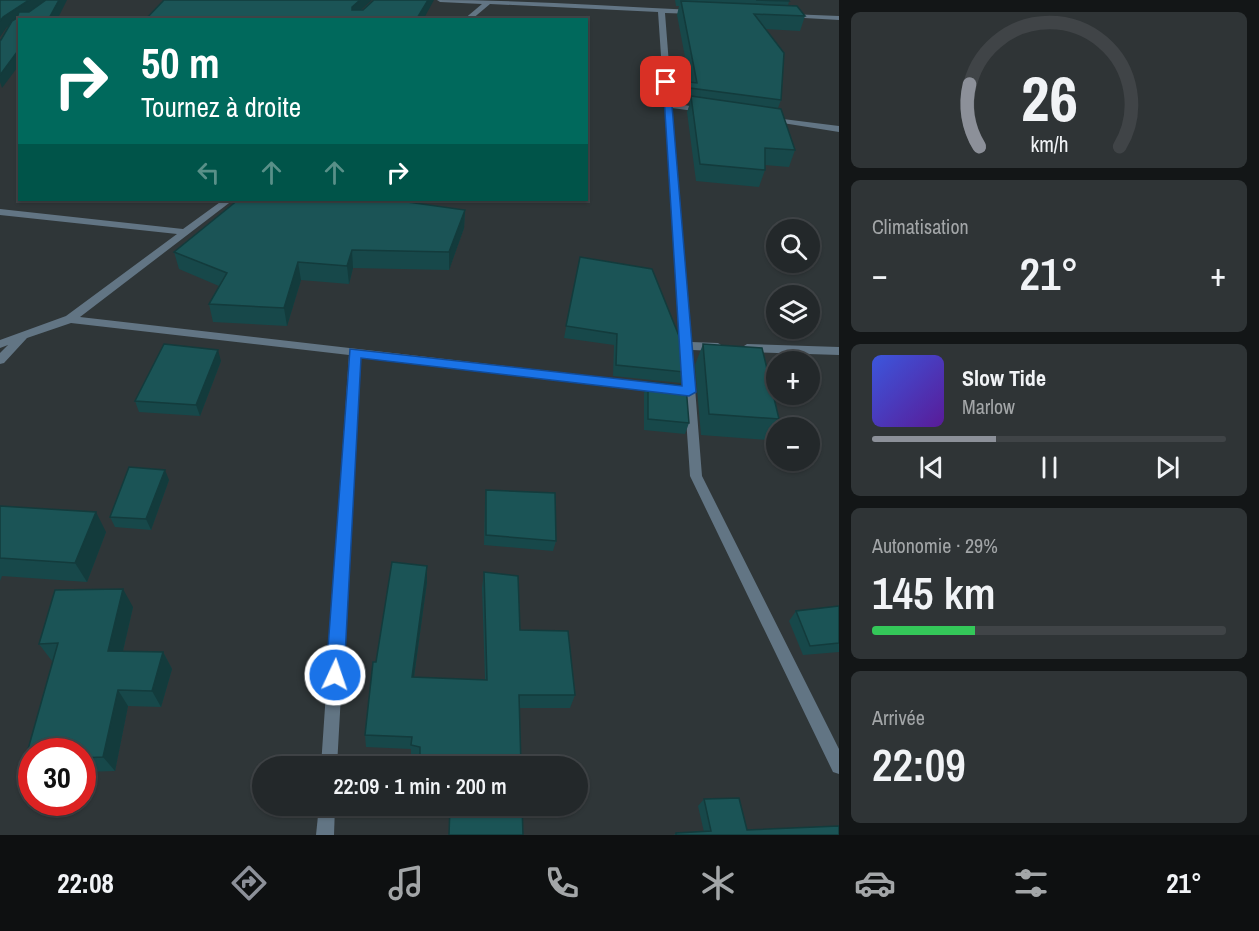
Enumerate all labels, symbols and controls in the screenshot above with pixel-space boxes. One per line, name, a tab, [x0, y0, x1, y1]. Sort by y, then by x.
text: 50 m	[141, 35, 220, 91]
icon: right	[42, 42, 120, 120]
pin	[640, 56, 691, 107]
text: 26	[1021, 56, 1077, 140]
icon: arrive	[649, 65, 682, 98]
text: Tournez à droite	[141, 89, 301, 125]
text: km/h	[1030, 130, 1068, 159]
icon: left	[192, 156, 225, 189]
icon: ahead	[255, 156, 288, 189]
icon: ahead	[318, 156, 351, 189]
icon: right	[381, 156, 414, 189]
text: Climatisation	[872, 213, 969, 240]
map controls	[766, 219, 820, 471]
button: search	[766, 219, 820, 273]
text: 21°	[1019, 243, 1079, 304]
text: −	[872, 252, 888, 296]
text: +	[1210, 252, 1226, 296]
button: layers	[766, 285, 820, 339]
button: +	[766, 351, 820, 405]
text: Slow Tide	[962, 363, 1046, 393]
text: Marlow	[962, 393, 1015, 420]
button: −	[766, 417, 820, 471]
icon: previous	[915, 451, 948, 484]
icon: pause	[1033, 451, 1066, 484]
icon: next	[1151, 451, 1184, 484]
text: Autonomie · 29%	[872, 532, 998, 559]
text: 145 km	[872, 562, 996, 623]
position arrow	[303, 643, 367, 707]
text: Arrivée	[872, 704, 925, 731]
text: 22:09	[872, 734, 966, 795]
speed limit sign: 30	[18, 738, 96, 816]
text: 22:09 · 1 min · 200 m	[333, 771, 507, 801]
icon: directions	[228, 862, 270, 904]
icon: music	[385, 862, 427, 904]
icon: phone	[541, 862, 583, 904]
icon: climate	[697, 862, 739, 904]
icon: car	[854, 862, 896, 904]
icon: filters	[1010, 862, 1052, 904]
text: 22:08	[57, 865, 114, 901]
text: 21°	[1166, 865, 1202, 901]

